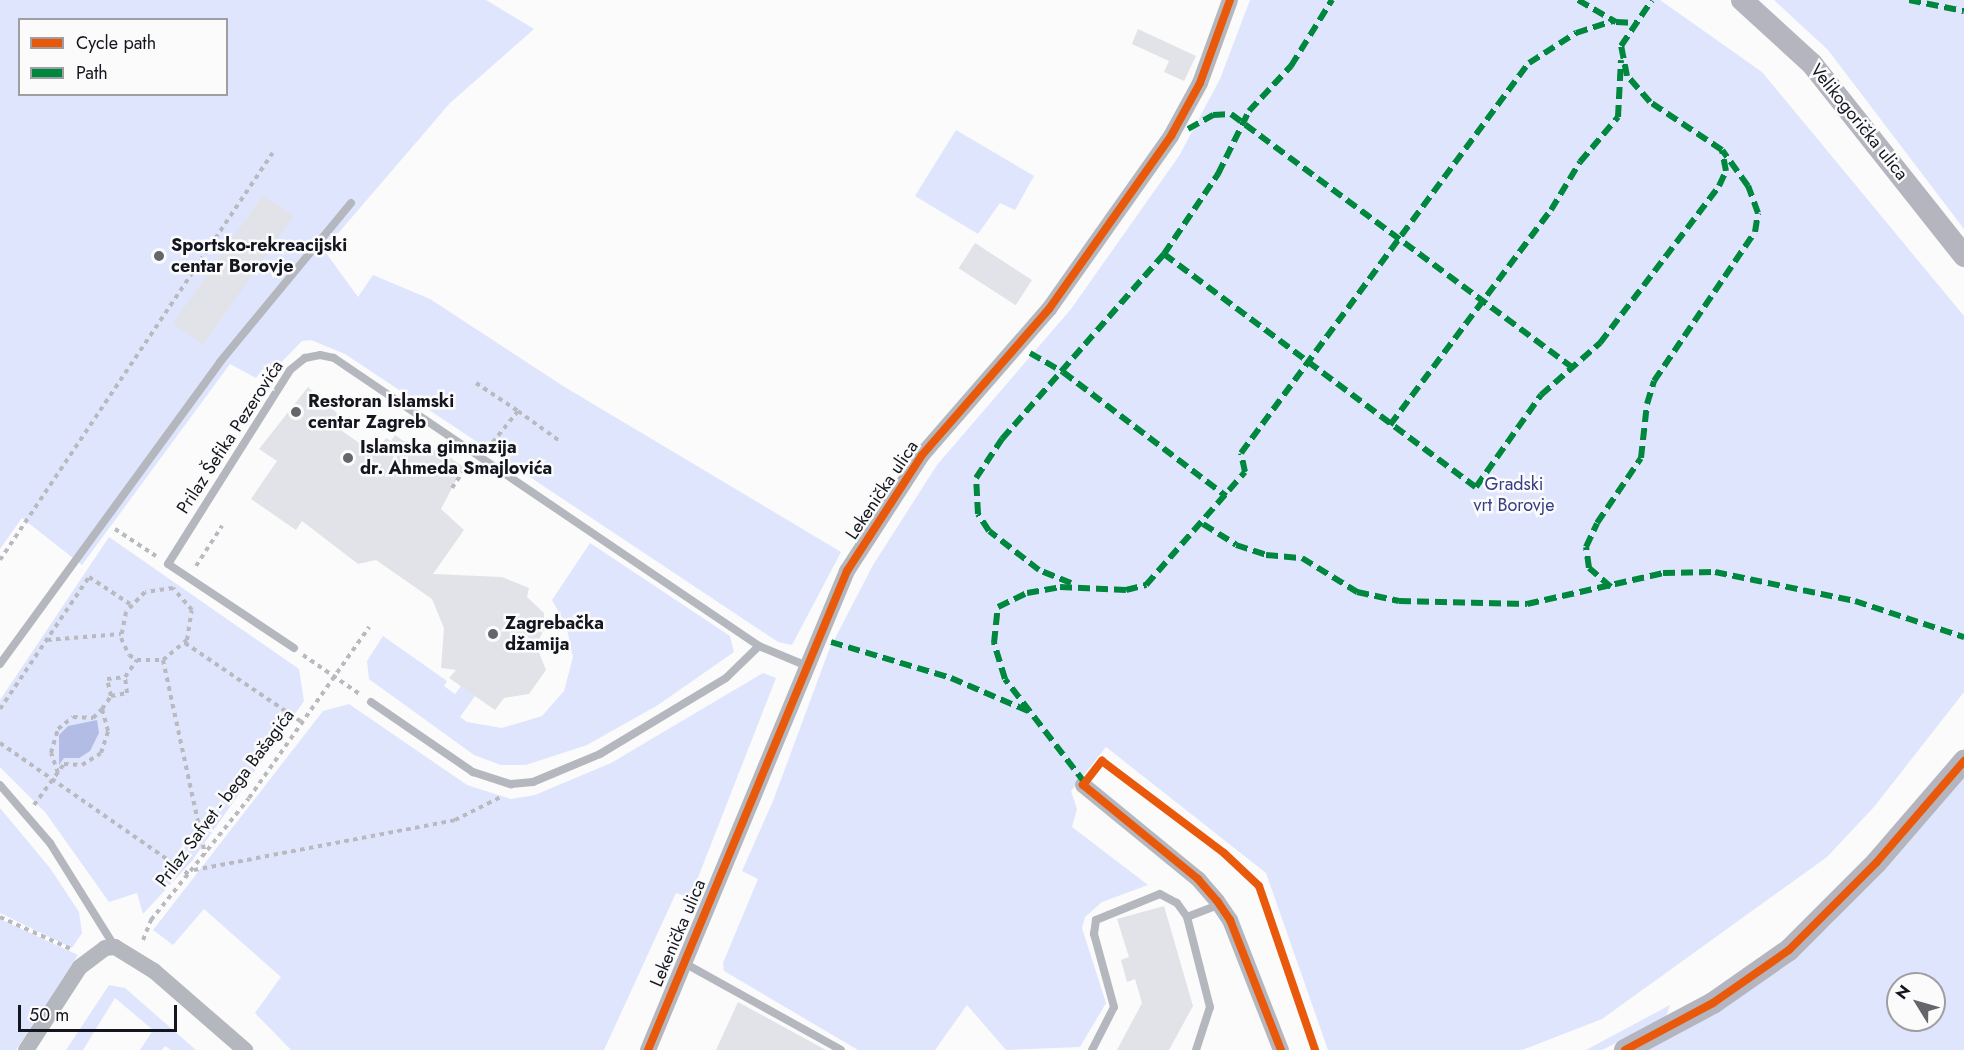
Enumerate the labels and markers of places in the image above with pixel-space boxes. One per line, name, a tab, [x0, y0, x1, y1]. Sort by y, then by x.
place label: Sportsko-rekreacijski centar Borovje	[171, 235, 347, 278]
marker: Sportsko-rekreacijski centar Borovje	[152, 249, 166, 263]
place label: Restoran Islamski centar Zagreb	[308, 391, 454, 434]
marker: Restoran Islamski centar Zagreb	[289, 405, 303, 419]
place label: Islamska gimnazija dr. Ahmeda Smajlovića	[360, 437, 552, 480]
marker: Islamska gimnazija dr. Ahmeda Smajlovića	[341, 451, 355, 465]
place label: Zagrebačka džamija	[505, 613, 604, 656]
marker: Zagrebačka džamija	[486, 627, 500, 641]

